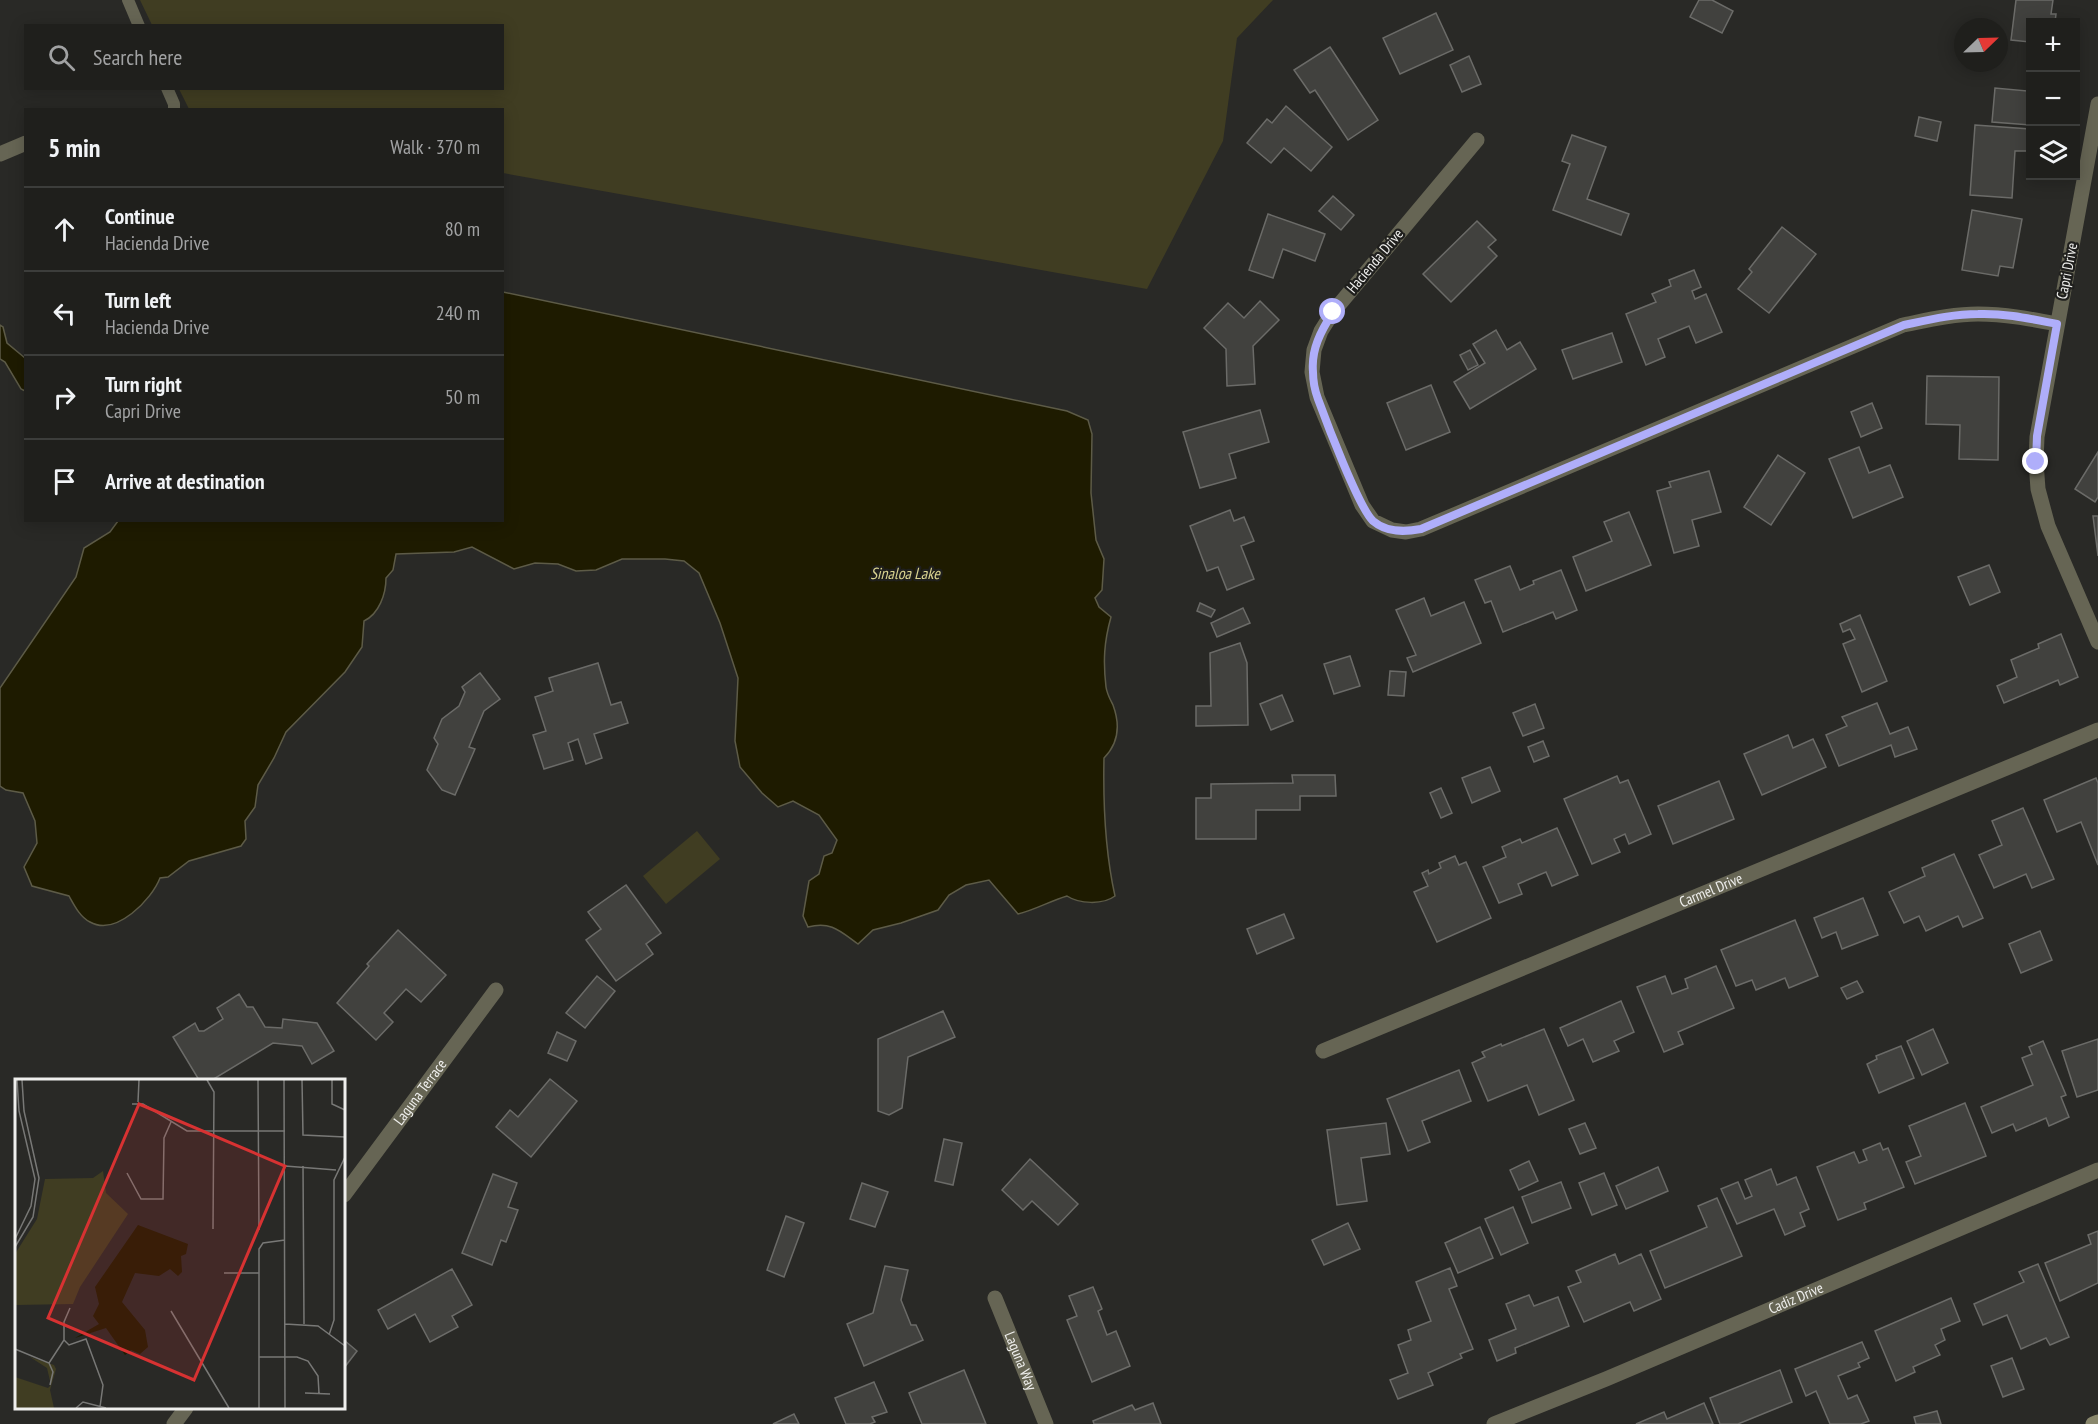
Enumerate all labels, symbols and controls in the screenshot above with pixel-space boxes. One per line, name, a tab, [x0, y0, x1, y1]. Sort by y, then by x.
north arrow	[1954, 18, 2008, 72]
map controls	[2026, 18, 2080, 180]
button: +	[2026, 18, 2080, 72]
search box	[24, 24, 504, 90]
icon: search	[45, 41, 78, 74]
text: Search here	[93, 43, 182, 71]
button: −	[2026, 72, 2080, 126]
button: layers	[2026, 126, 2080, 180]
text: 5 min	[48, 131, 101, 164]
text: Walk · 370 m	[390, 134, 480, 160]
text: Continue	[105, 202, 175, 230]
icon: ahead	[48, 213, 81, 246]
text: 80 m	[445, 216, 480, 242]
street label: Hacienda Drive	[1342, 225, 1407, 297]
text: Hacienda Drive	[105, 230, 209, 256]
street label: Capri Drive	[2052, 241, 2081, 301]
text: Turn left	[105, 286, 171, 314]
icon: left	[48, 297, 81, 330]
route start	[1319, 298, 1345, 324]
text: 240 m	[436, 300, 480, 326]
text: Hacienda Drive	[105, 314, 209, 340]
text: Turn right	[105, 370, 182, 398]
icon: right	[48, 381, 81, 414]
text: 50 m	[445, 384, 480, 410]
text: Capri Drive	[105, 398, 181, 424]
route end	[2022, 448, 2048, 474]
icon: arrive	[48, 465, 81, 498]
text: Arrive at destination	[105, 467, 265, 495]
water label: Sinaloa Lake	[870, 563, 941, 583]
street label: Carmel Drive	[1676, 868, 1745, 911]
street label: Laguna Terrace	[389, 1055, 451, 1129]
inset map	[15, 1079, 345, 1409]
street label: Cadiz Drive	[1765, 1278, 1826, 1318]
street label: Laguna Way	[1001, 1329, 1042, 1393]

